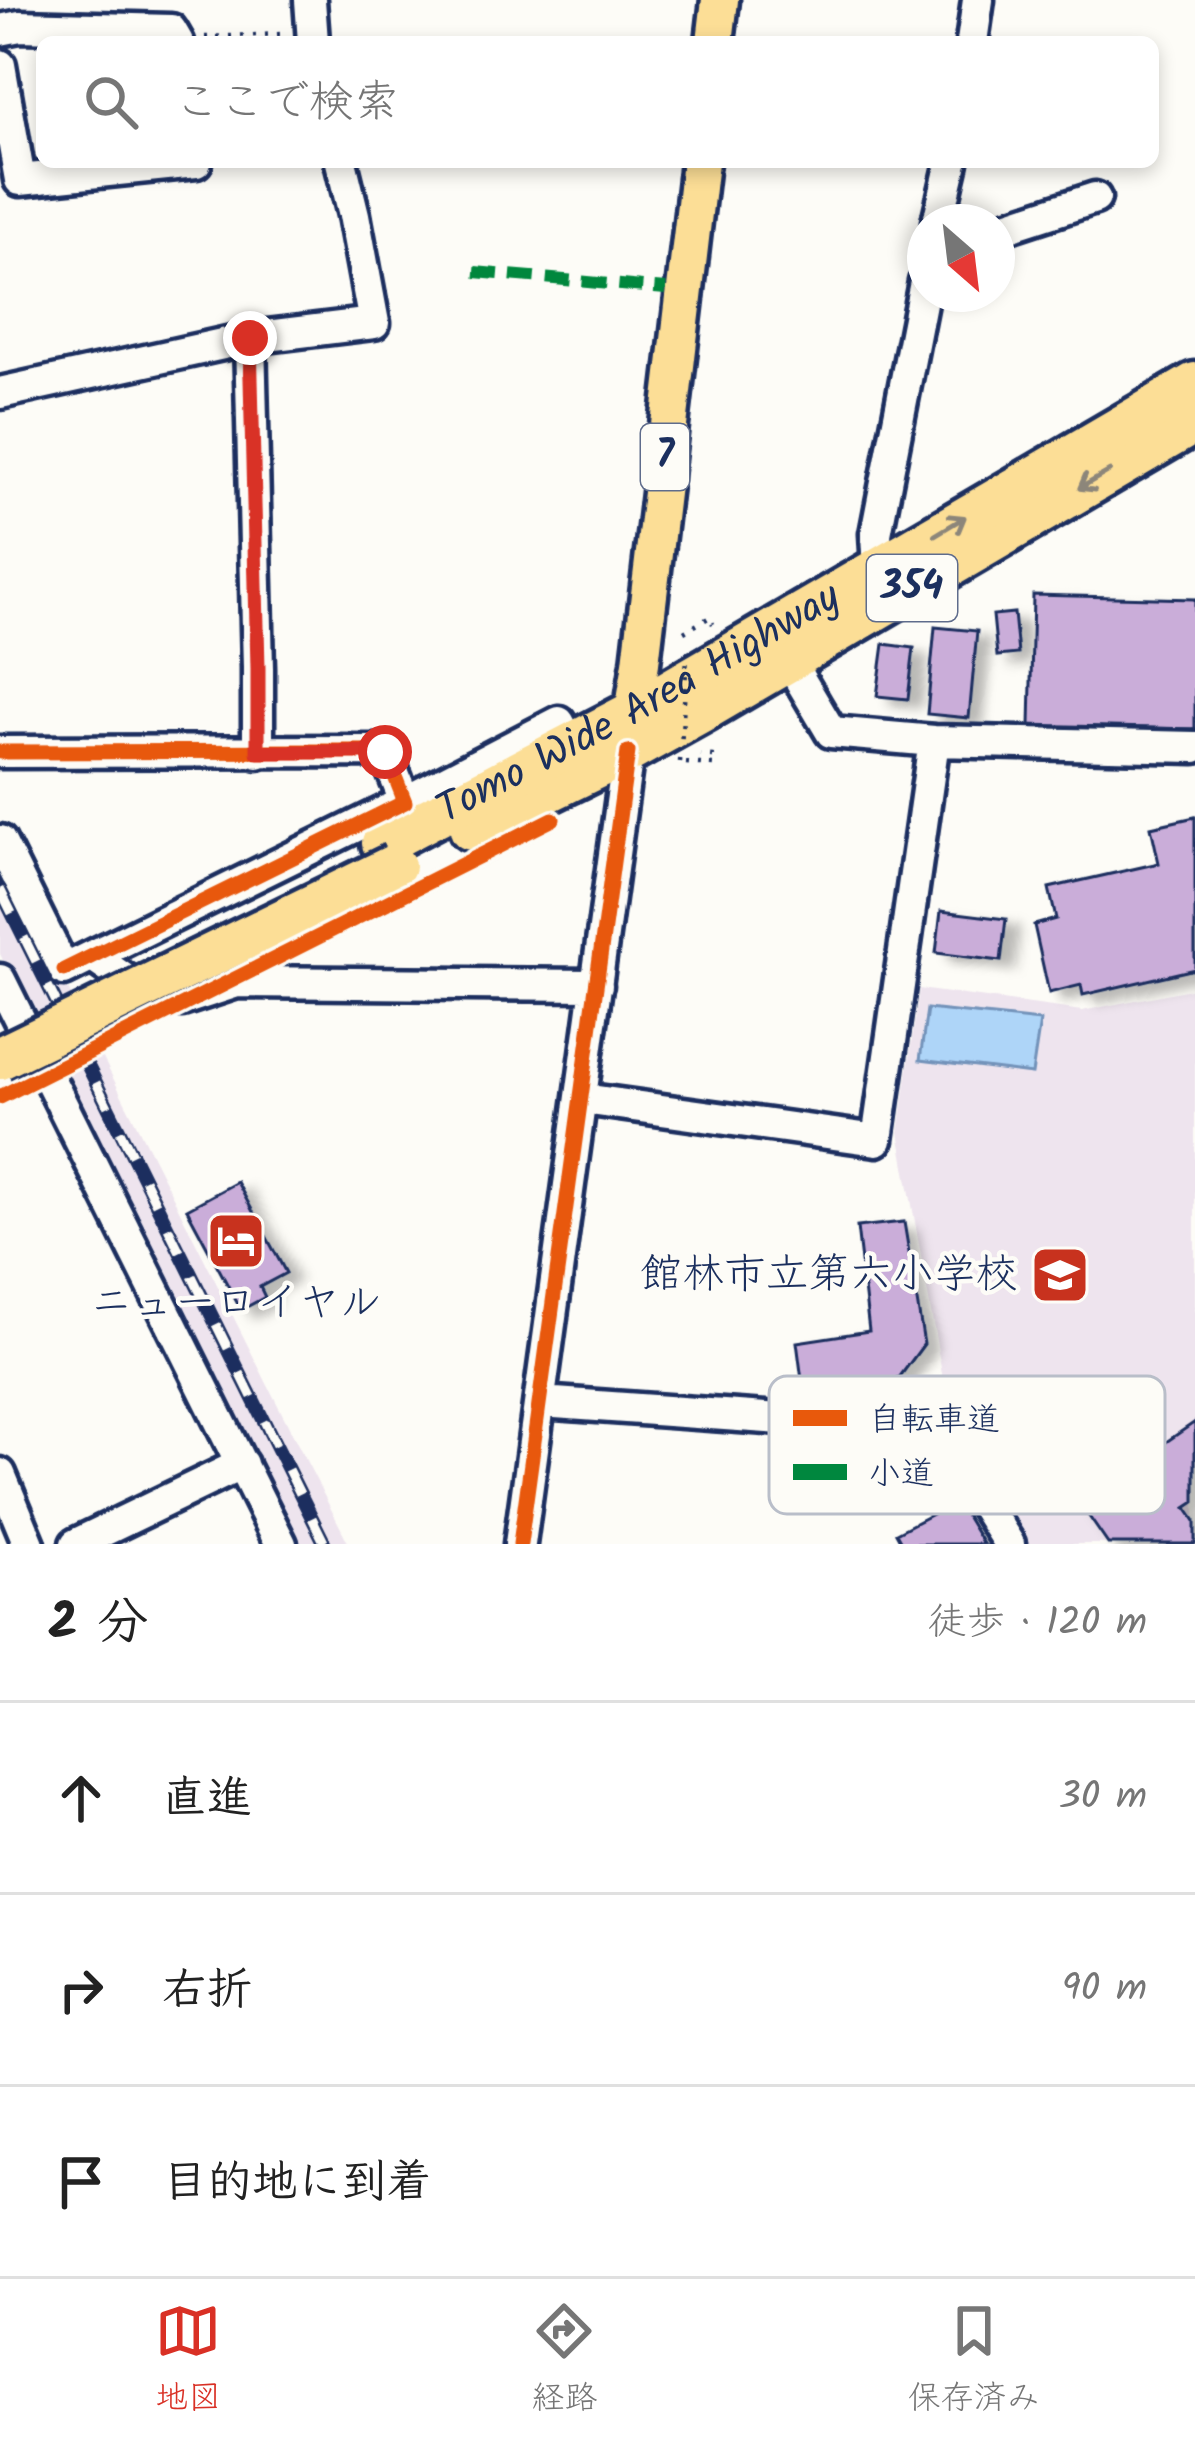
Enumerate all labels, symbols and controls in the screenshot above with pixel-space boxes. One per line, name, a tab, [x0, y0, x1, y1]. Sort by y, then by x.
search box	[36, 36, 1159, 168]
text: ここで検索	[174, 68, 399, 140]
icon: search	[78, 69, 144, 135]
north arrow	[907, 204, 1015, 312]
route end	[223, 311, 277, 365]
road number: 7	[641, 424, 689, 490]
one-way arrow	[1077, 469, 1112, 493]
one-way arrow	[932, 514, 966, 538]
road number: 354	[867, 555, 957, 621]
street label: Tomo Wide Area Highway	[424, 564, 854, 843]
route start	[358, 725, 412, 779]
hotel icon: ニューロイヤル	[205, 1210, 267, 1272]
place label: 館林市立第六小学校	[640, 1242, 1018, 1309]
school or university icon: 館林市立第六小学校	[1029, 1244, 1091, 1306]
place label: ニューロイヤル	[90, 1270, 382, 1337]
legend	[769, 1376, 1165, 1514]
text: 自転車道	[868, 1395, 1000, 1448]
text: 小道	[868, 1449, 934, 1502]
text: 2 分	[48, 1584, 148, 1665]
text: 徒歩 · 120 m	[927, 1593, 1147, 1655]
text: 直進	[162, 1764, 252, 1836]
icon: ahead	[48, 1765, 114, 1831]
text: 30 m	[1059, 1767, 1147, 1829]
text: 右折	[162, 1956, 252, 2028]
icon: right	[48, 1957, 114, 2023]
text: 90 m	[1062, 1959, 1147, 2021]
text: 目的地に到着	[162, 2148, 432, 2220]
icon: arrive	[48, 2149, 114, 2215]
tab: 地図	[155, 2298, 221, 2426]
tab: 経路	[531, 2298, 597, 2426]
tab: 保存済み	[908, 2298, 1040, 2426]

